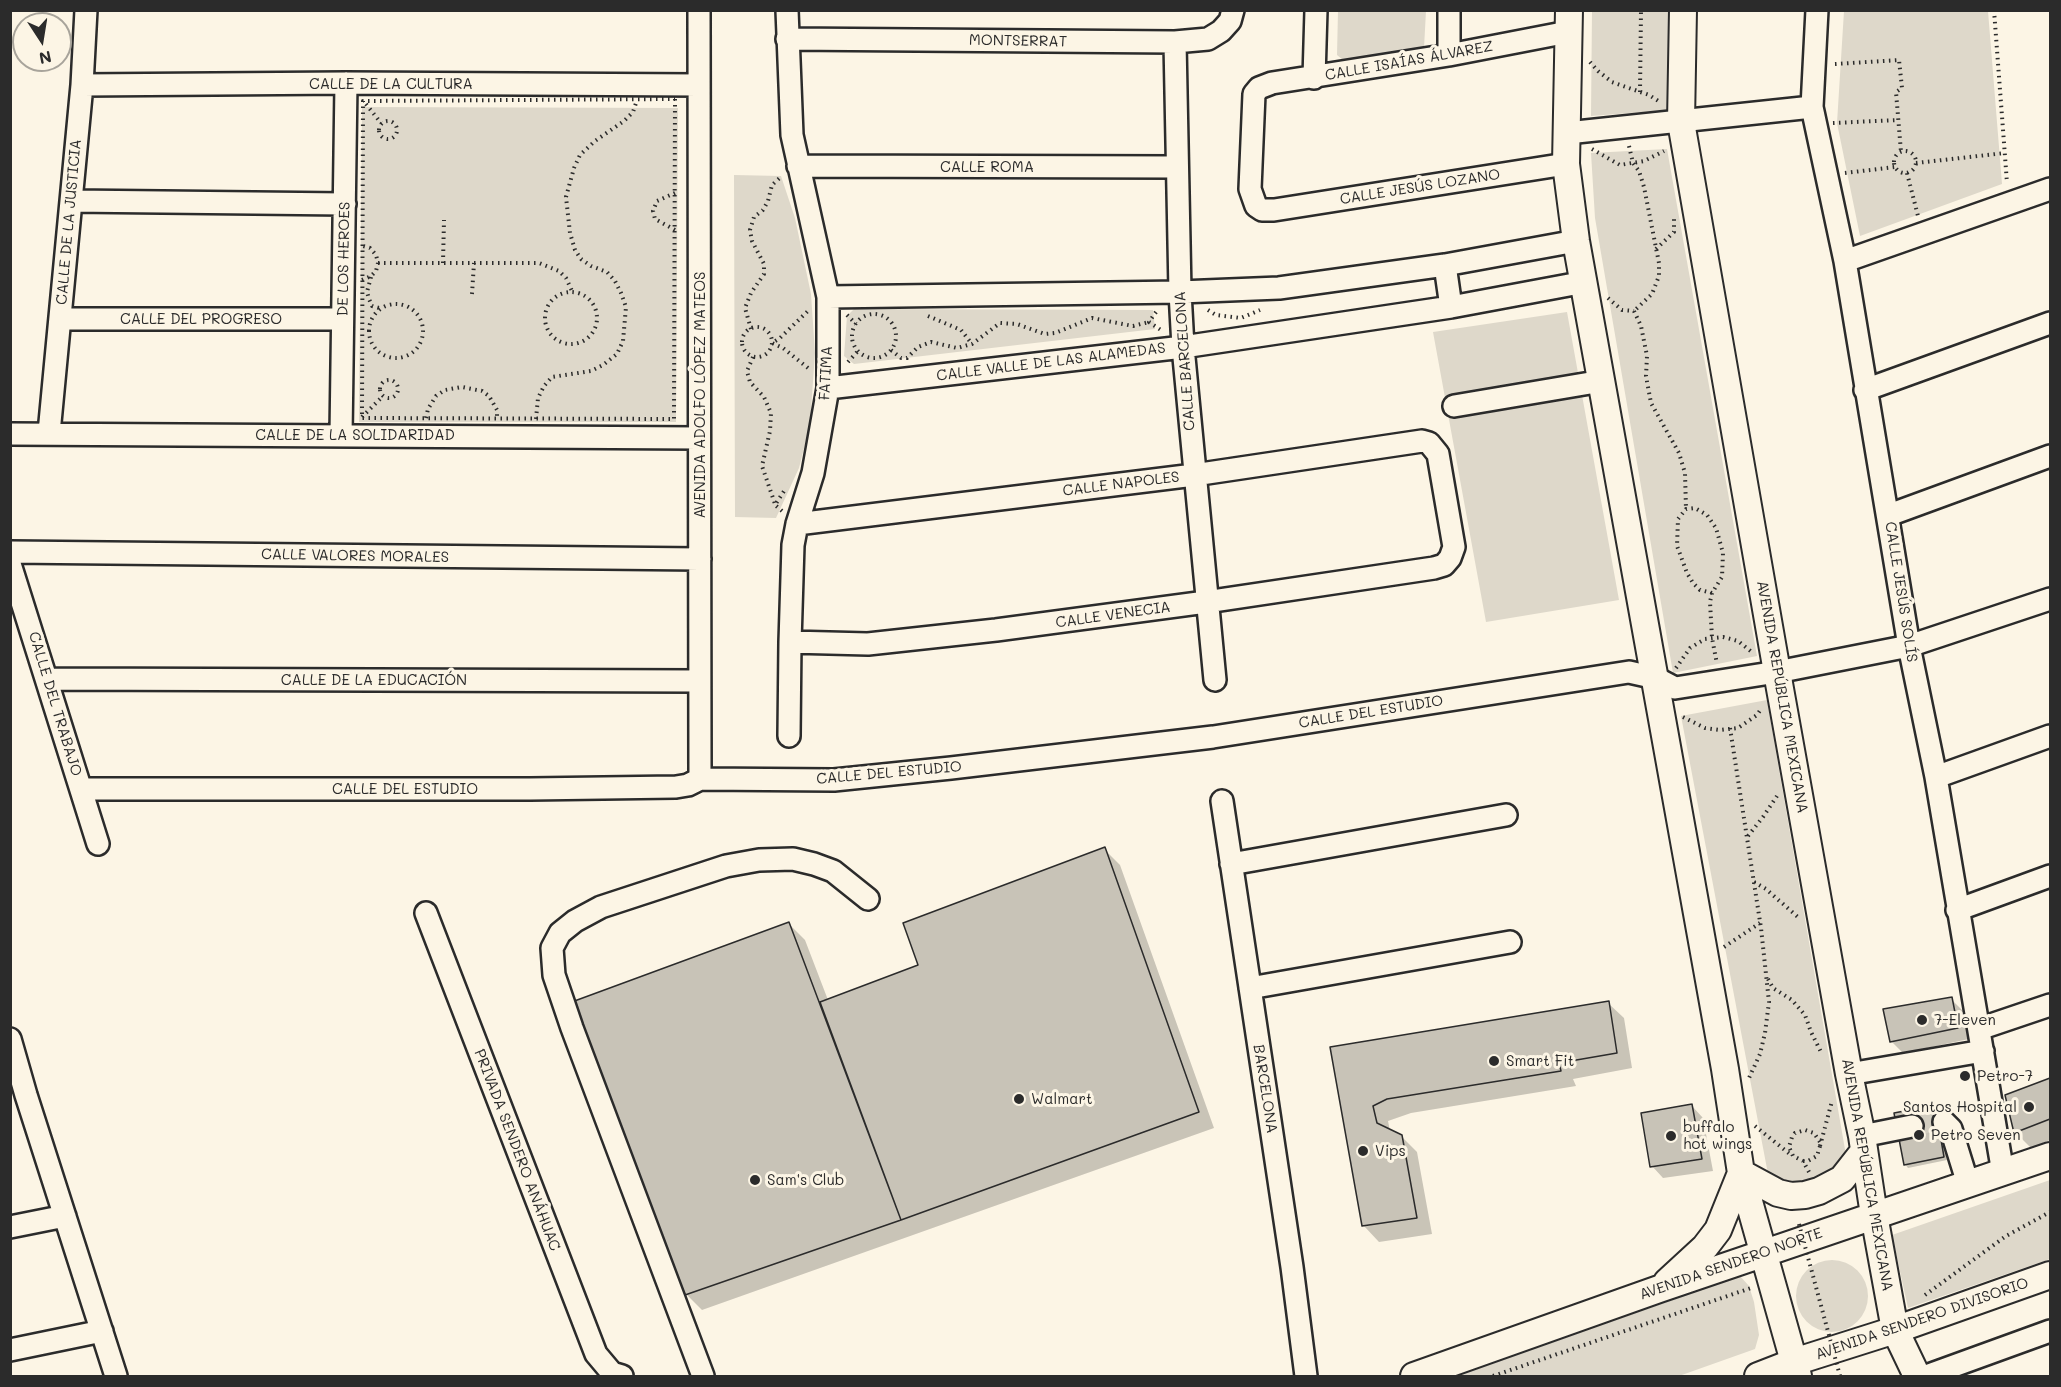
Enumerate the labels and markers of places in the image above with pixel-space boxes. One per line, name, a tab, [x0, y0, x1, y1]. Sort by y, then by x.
place label: 7-Eleven	[1934, 1011, 1996, 1029]
marker: 7-Eleven	[1915, 1013, 1929, 1027]
place label: Smart Fit	[1506, 1052, 1574, 1070]
marker: Smart Fit	[1487, 1054, 1501, 1068]
place label: Petro-7	[1977, 1067, 2033, 1085]
marker: Petro-7	[1958, 1069, 1972, 1083]
place label: Walmart	[1031, 1090, 1093, 1108]
marker: Walmart	[1012, 1092, 1026, 1106]
place label: Santos Hospital	[1903, 1098, 2017, 1116]
marker: Santos Hospital	[2022, 1100, 2036, 1114]
place label: buffalo hot wings	[1683, 1118, 1752, 1153]
place label: Petro Seven	[1931, 1126, 2021, 1144]
marker: Petro Seven	[1912, 1128, 1926, 1142]
marker: buffalo hot wings	[1664, 1129, 1678, 1143]
place label: Vips	[1375, 1142, 1406, 1160]
marker: Vips	[1356, 1144, 1370, 1158]
place label: Sam's Club	[767, 1171, 844, 1189]
marker: Sam's Club	[748, 1173, 762, 1187]

